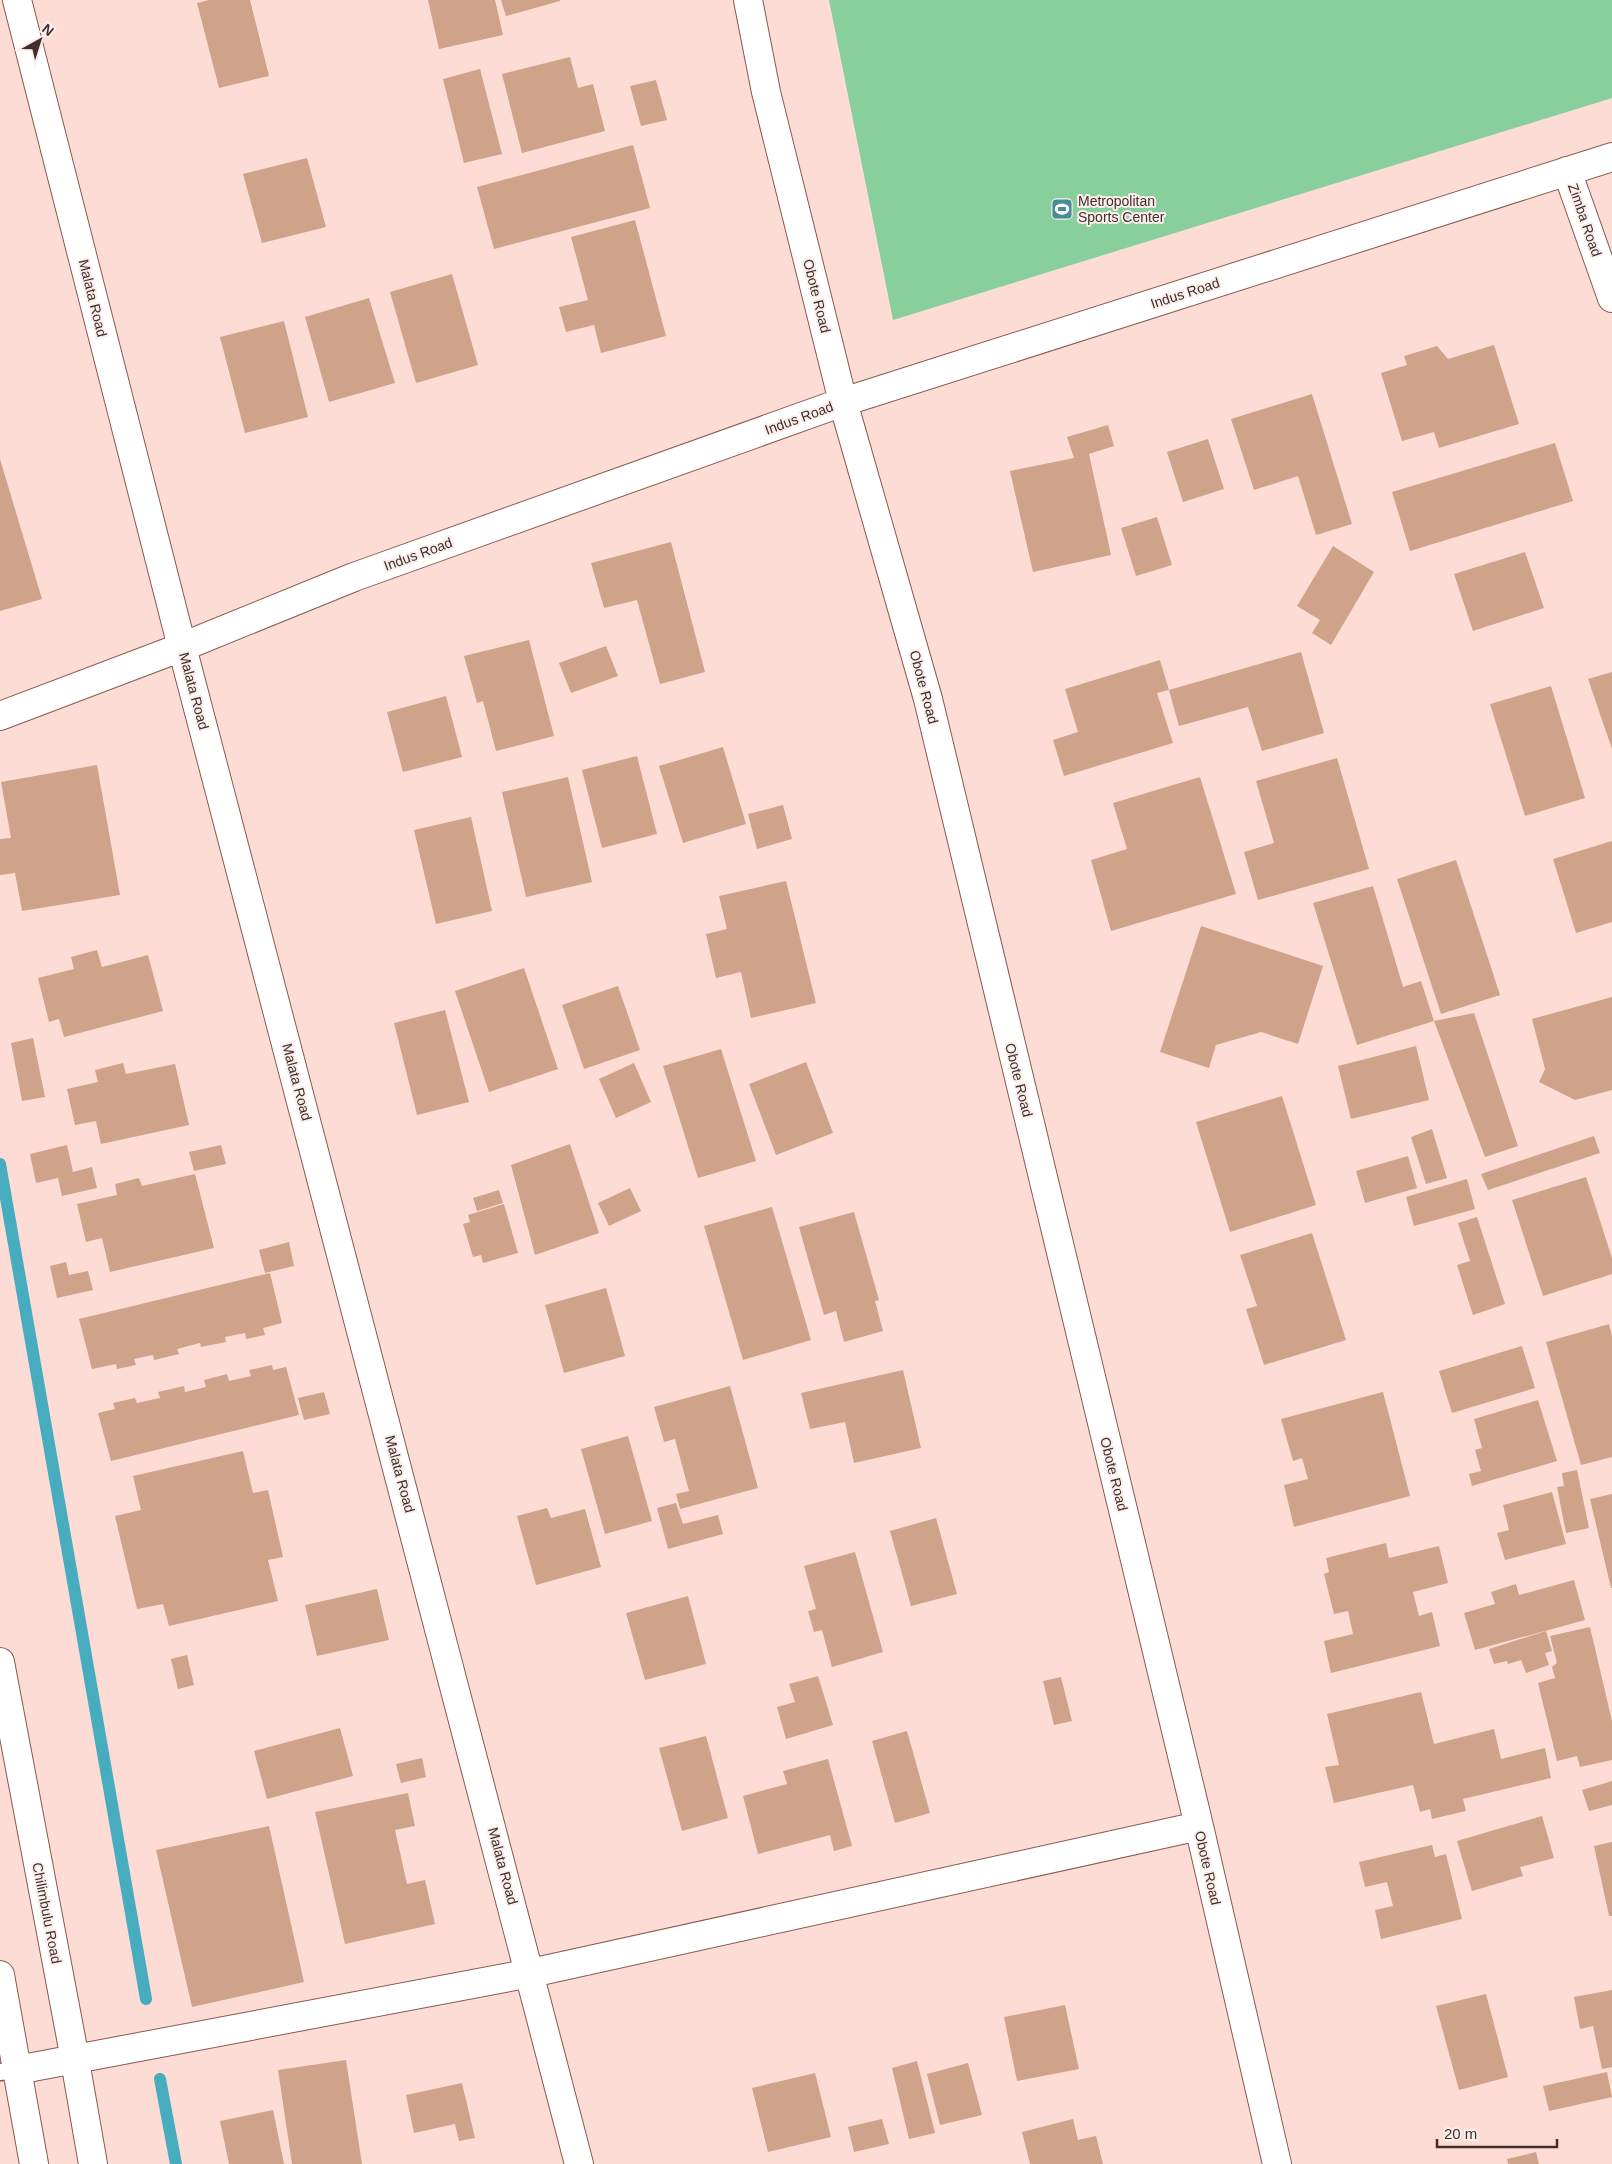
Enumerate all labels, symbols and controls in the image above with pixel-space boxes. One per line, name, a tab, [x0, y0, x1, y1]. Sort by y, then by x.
north arrow	[15, 15, 65, 65]
text: N	[39, 20, 57, 39]
street label: Zimba Road	[1565, 181, 1605, 259]
place label: Metropolitan Sports Center	[1078, 193, 1165, 225]
sports icon: Metropolitan Sports Center	[1050, 197, 1074, 221]
street label: Obote Road	[800, 257, 834, 335]
street label: Malata Road	[76, 258, 110, 338]
street label: Indus Road	[1148, 274, 1222, 312]
street label: Indus Road	[763, 398, 835, 438]
street label: Indus Road	[382, 534, 454, 574]
street label: Obote Road	[907, 648, 941, 726]
street label: Malata Road	[176, 651, 212, 731]
street label: Obote Road	[1002, 1041, 1036, 1119]
street label: Malata Road	[279, 1042, 315, 1122]
street label: Malata Road	[382, 1434, 418, 1514]
street label: Obote Road	[1097, 1435, 1131, 1513]
street label: Malata Road	[485, 1826, 521, 1906]
street label: Obote Road	[1192, 1829, 1224, 1907]
street label: Chilimbulu Road	[29, 1861, 65, 1965]
scale bar	[1437, 2116, 1557, 2148]
text: 20 m	[1444, 2125, 1477, 2142]

